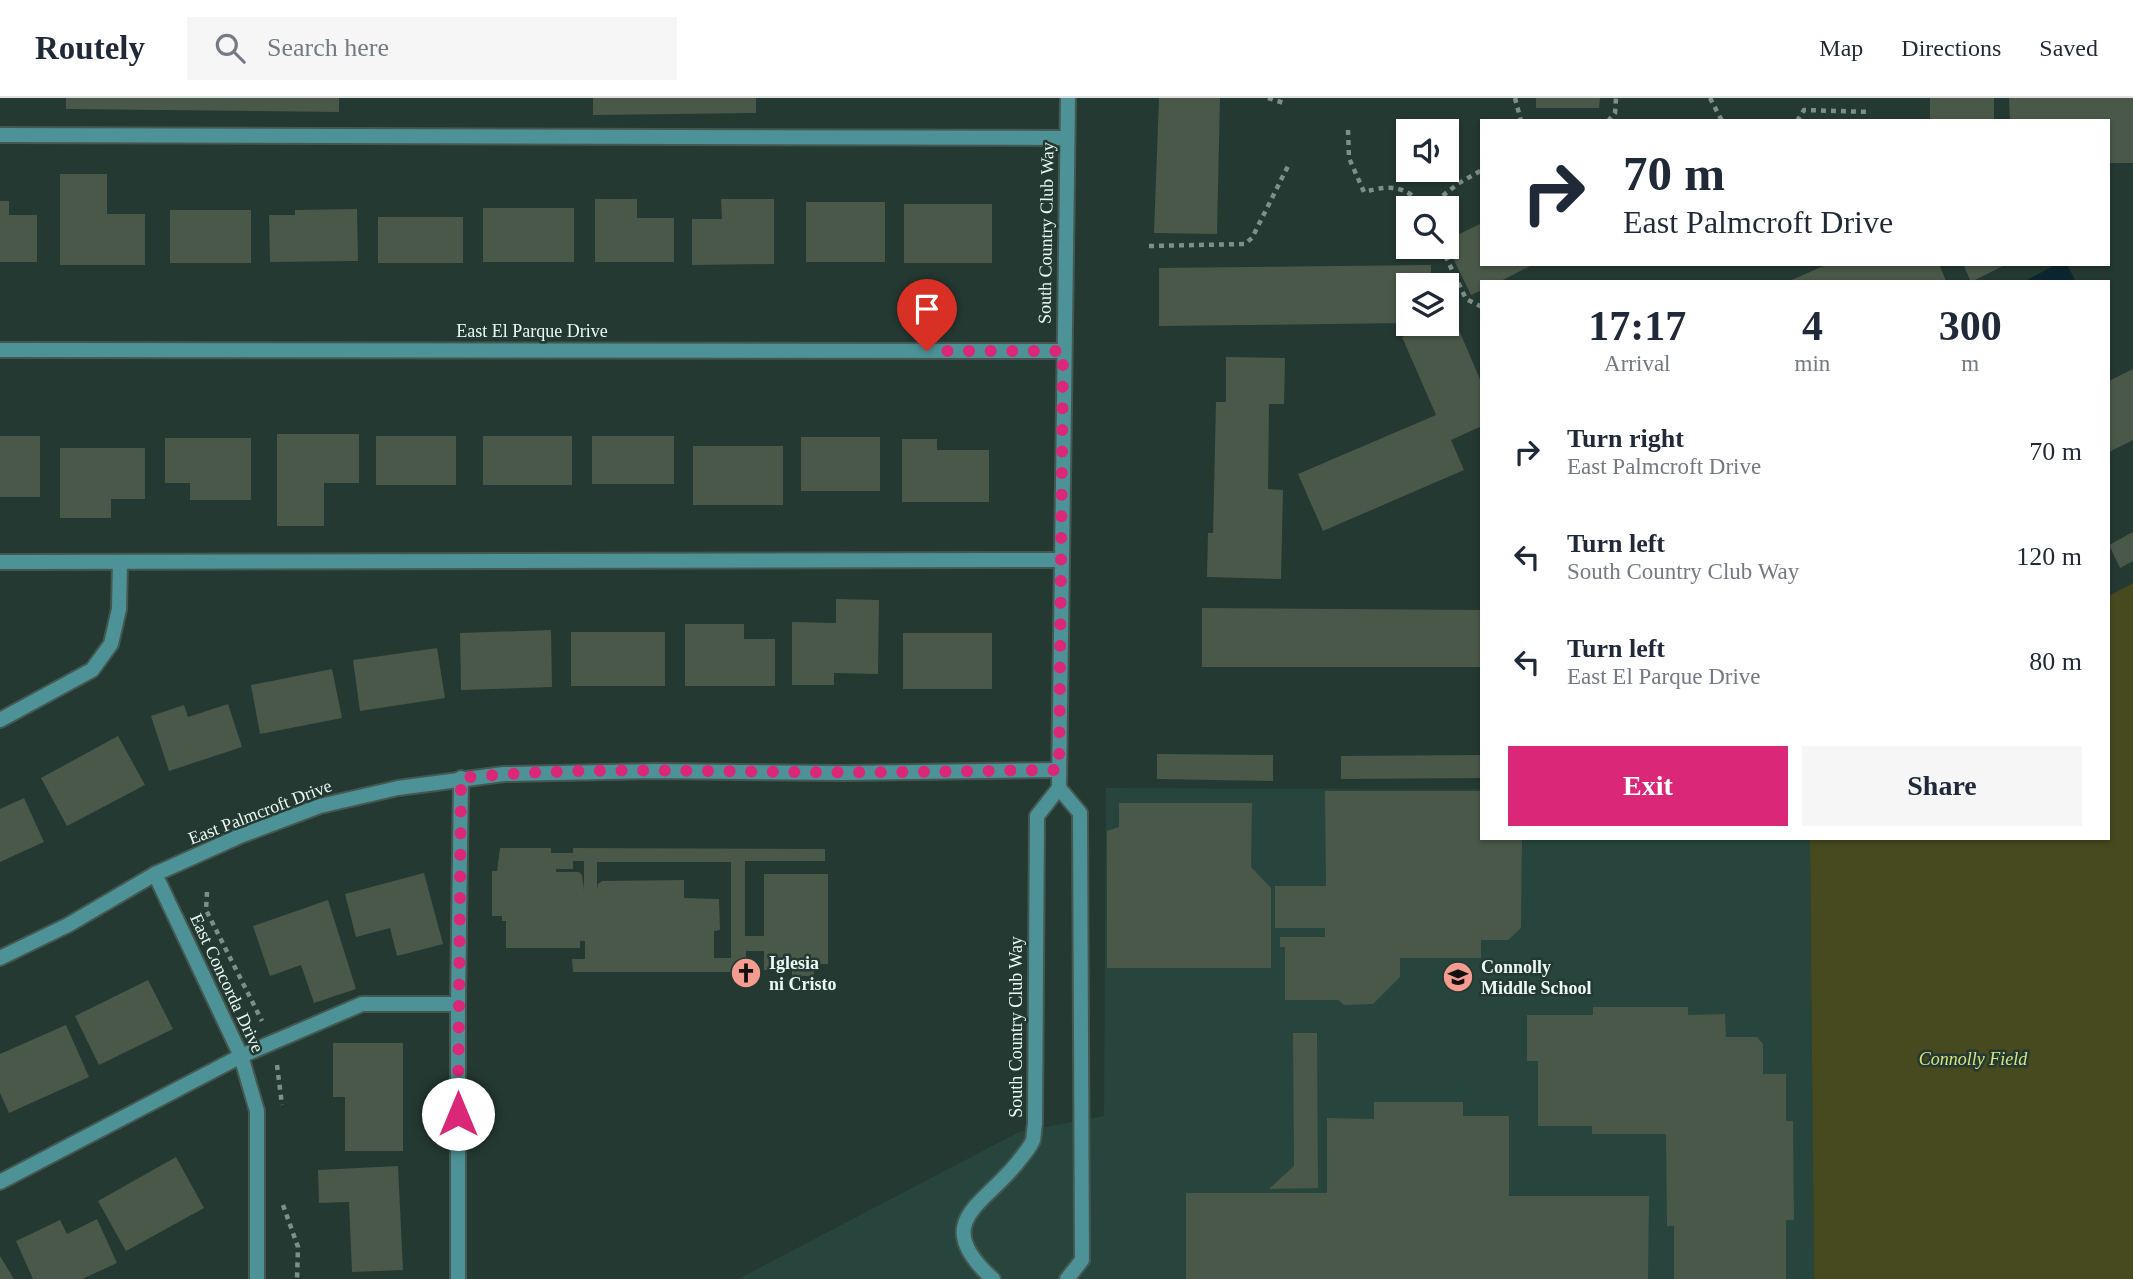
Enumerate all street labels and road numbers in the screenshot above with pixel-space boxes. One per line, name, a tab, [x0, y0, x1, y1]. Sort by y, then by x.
street label: South Country Club Way	[1034, 142, 1058, 324]
street label: East El Parque Drive	[456, 321, 608, 341]
street label: East Palmcroft Drive	[185, 775, 335, 849]
street label: East Concorda Drive	[186, 910, 268, 1056]
street label: South Country Club Way	[1006, 936, 1026, 1118]

